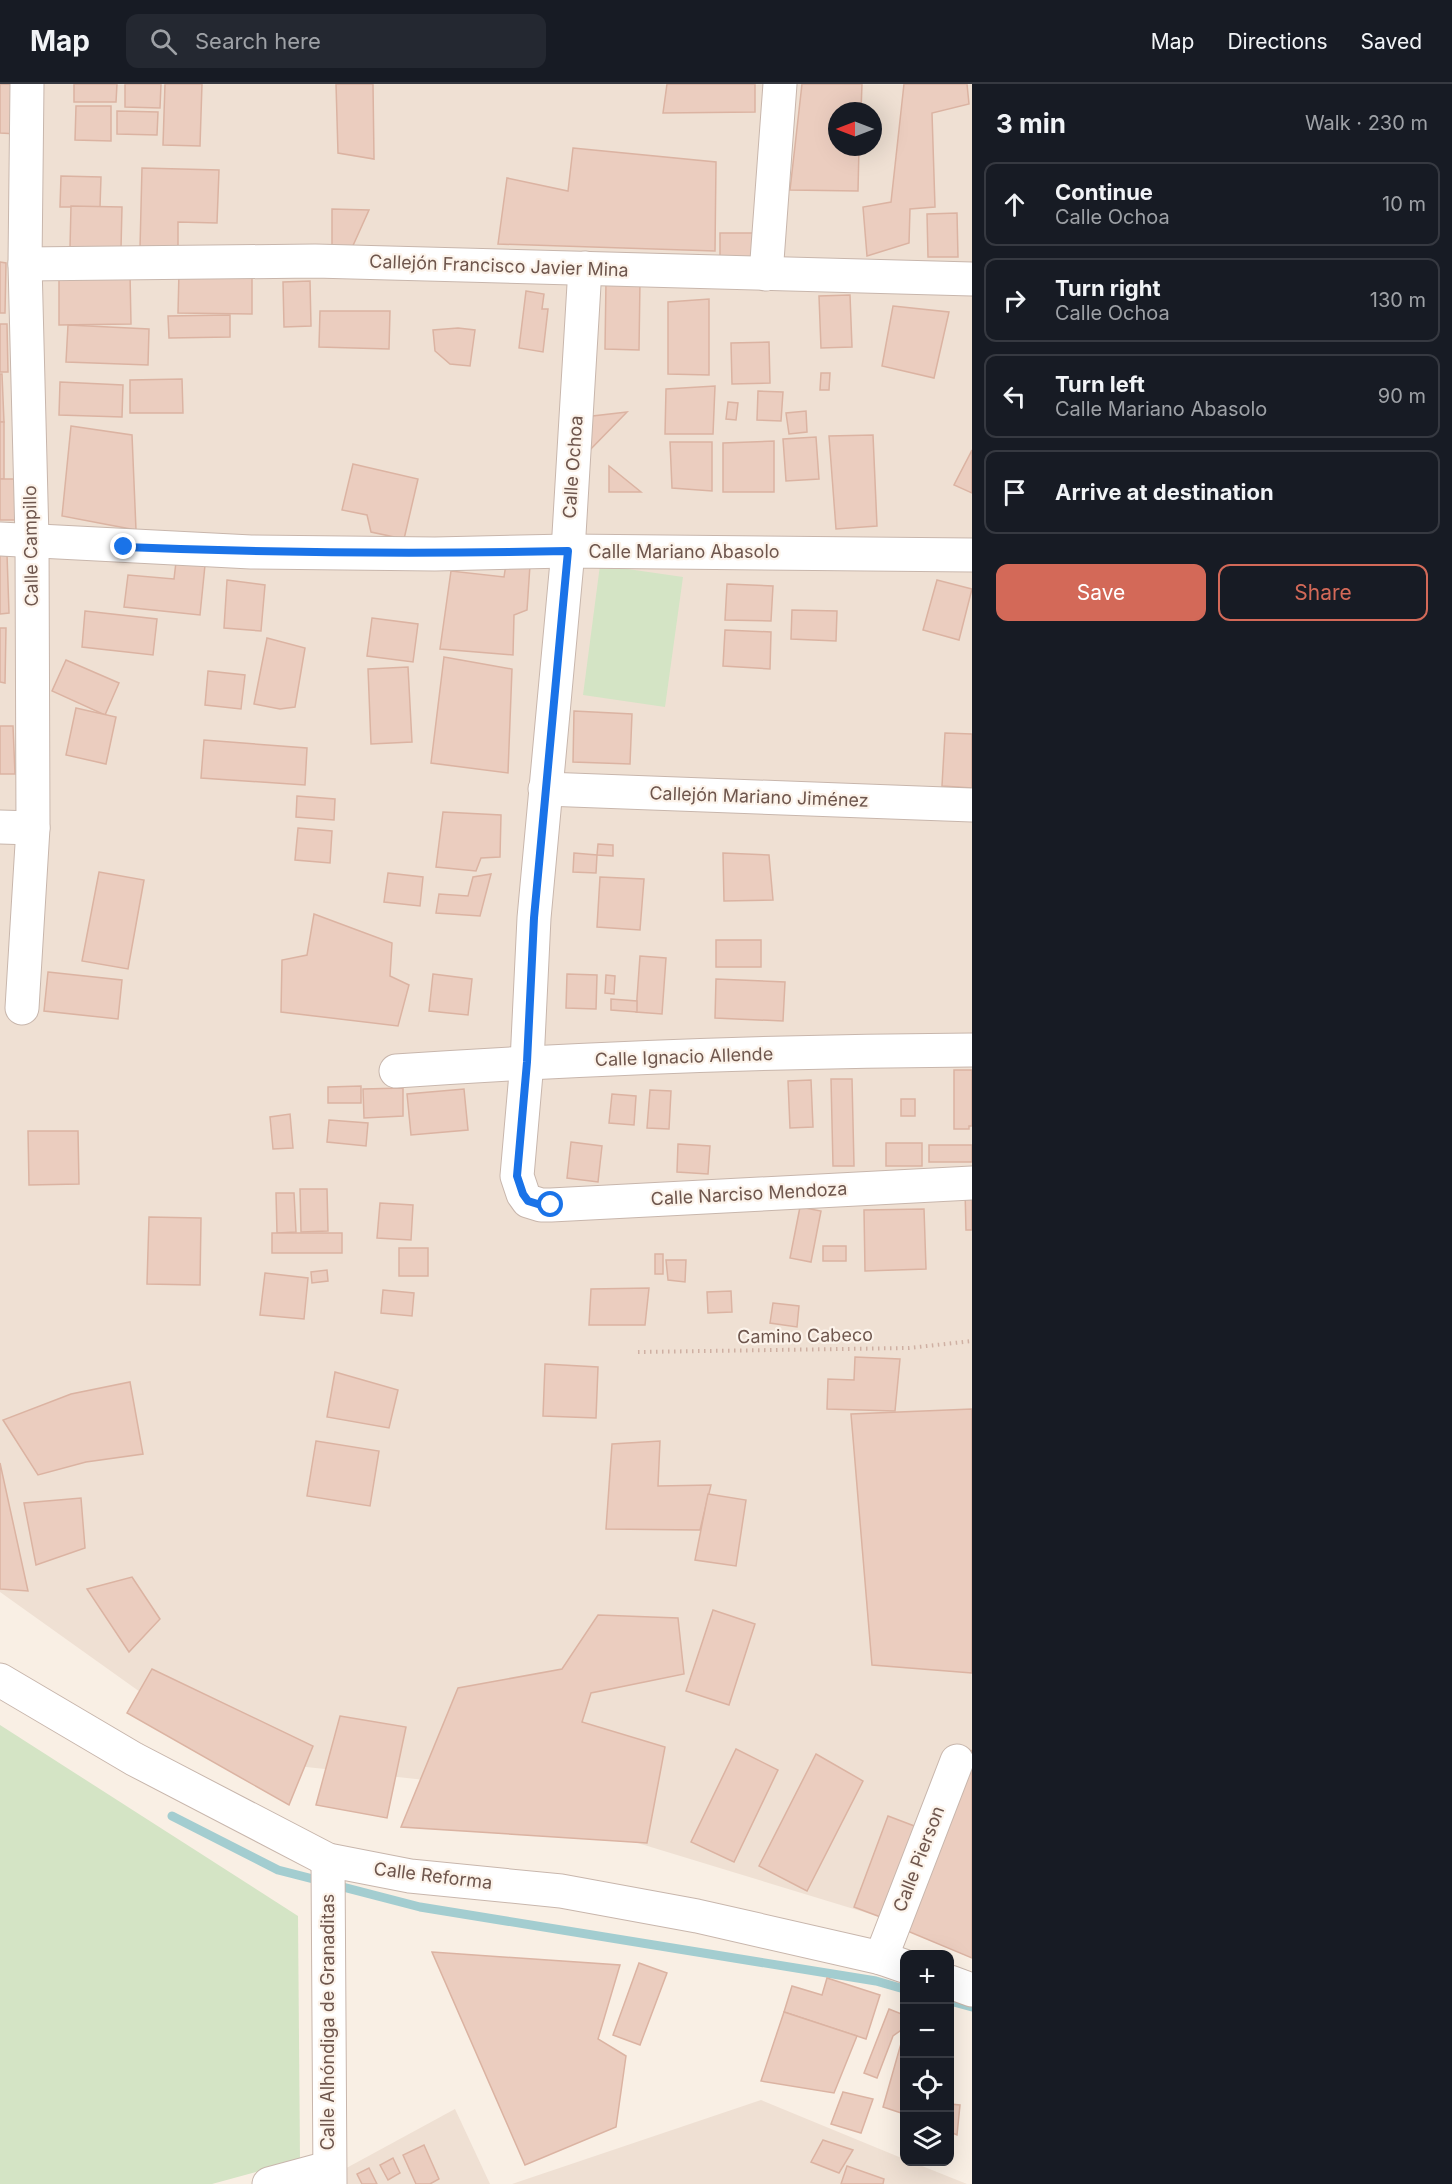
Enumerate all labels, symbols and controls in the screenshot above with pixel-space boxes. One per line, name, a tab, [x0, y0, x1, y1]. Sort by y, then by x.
search box	[126, 14, 546, 68]
text: Map	[30, 24, 90, 58]
icon: search	[147, 25, 180, 58]
text: Search here	[195, 28, 321, 54]
text: Map	[1151, 29, 1194, 54]
text: Directions	[1227, 29, 1328, 54]
text: Saved	[1361, 29, 1422, 54]
north arrow	[828, 102, 882, 156]
text: 3 min	[996, 108, 1066, 139]
text: Walk · 230 m	[1305, 111, 1428, 135]
text: Continue	[1055, 179, 1153, 205]
icon: ahead	[998, 188, 1031, 221]
text: 10 m	[1382, 192, 1426, 216]
text: Calle Ochoa	[1055, 205, 1170, 229]
street label: Callejón Francisco Javier Mina	[369, 250, 629, 281]
text: Turn right	[1055, 275, 1161, 301]
icon: right	[998, 284, 1031, 317]
text: 130 m	[1370, 288, 1426, 312]
text: Calle Ochoa	[1055, 301, 1170, 325]
text: Turn left	[1055, 371, 1145, 397]
icon: left	[998, 380, 1031, 413]
text: 90 m	[1378, 384, 1426, 408]
text: Calle Mariano Abasolo	[1055, 397, 1267, 421]
street label: Calle Ochoa	[558, 415, 587, 519]
icon: arrive	[998, 476, 1031, 509]
text: Arrive at destination	[1055, 479, 1274, 505]
street label: Calle Campillo	[19, 485, 42, 607]
route end	[110, 533, 136, 559]
street label: Calle Mariano Abasolo	[588, 541, 780, 562]
button: Save	[996, 564, 1206, 621]
button: Share	[1218, 564, 1428, 621]
street label: Callejón Mariano Jiménez	[649, 782, 869, 811]
street label: Calle Ignacio Allende	[594, 1043, 774, 1070]
street label: Calle Narciso Mendoza	[650, 1178, 848, 1209]
route start	[537, 1191, 563, 1217]
street label: Camino Cabeco	[737, 1324, 873, 1347]
street label: Calle Pierson	[889, 1803, 948, 1915]
street label: Calle Reforma	[373, 1858, 494, 1893]
street label: Calle Alhóndiga de Granaditas	[317, 1894, 338, 2150]
map controls	[900, 1950, 954, 2166]
button: +	[900, 1950, 954, 2004]
button: −	[900, 2004, 954, 2058]
button: locate	[900, 2058, 954, 2112]
button: layers	[900, 2112, 954, 2166]

